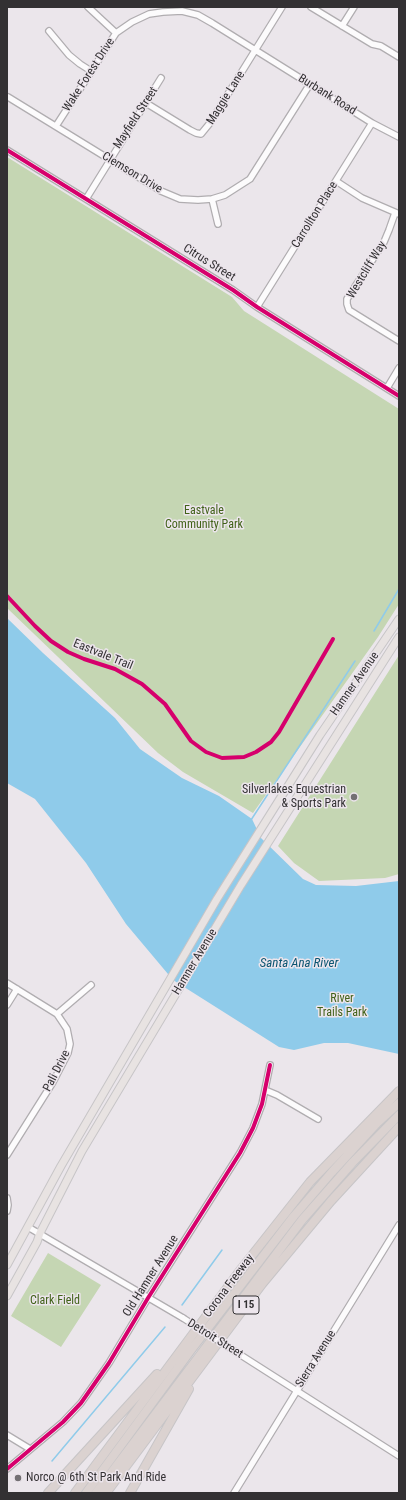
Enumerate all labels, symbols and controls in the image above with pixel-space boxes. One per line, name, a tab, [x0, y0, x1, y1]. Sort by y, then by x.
street label: Wake Forest Drive	[60, 35, 118, 115]
street label: Maggie Lane	[204, 68, 248, 128]
street label: Burbank Road	[295, 71, 359, 119]
street label: Mayfield Street	[111, 84, 161, 152]
street label: Clemson Drive	[99, 149, 165, 197]
street label: Carrollton Place	[289, 179, 341, 251]
street label: Westcliff Way	[344, 239, 390, 301]
street label: Citrus Street	[180, 241, 238, 285]
park label: Eastvale Community Park	[165, 504, 243, 532]
street label: Eastvale Trail	[71, 636, 135, 674]
street label: Hamner Avenue	[328, 649, 382, 719]
place label: Silverlakes Equestrian & Sports Park	[242, 783, 346, 811]
marker: Silverlakes Equestrian & Sports Park	[349, 792, 359, 802]
street label: Hamner Avenue	[170, 926, 220, 998]
water label: Santa Ana River	[260, 956, 338, 972]
park label: River Trails Park	[317, 992, 367, 1020]
street label: Pali Drive	[40, 1048, 74, 1094]
street label: Old Hamner Avenue	[120, 1233, 182, 1319]
street label: Corona Freeway	[201, 1251, 257, 1321]
park label: Clark Field	[30, 1294, 80, 1308]
road number: I 15	[233, 1296, 259, 1314]
street label: Detroit Street	[185, 1316, 245, 1362]
street label: Sierra Avenue	[293, 1328, 339, 1390]
place label: Norco @ 6th St Park And Ride	[26, 1471, 166, 1485]
marker: Norco @ 6th St Park And Ride	[13, 1473, 23, 1483]

